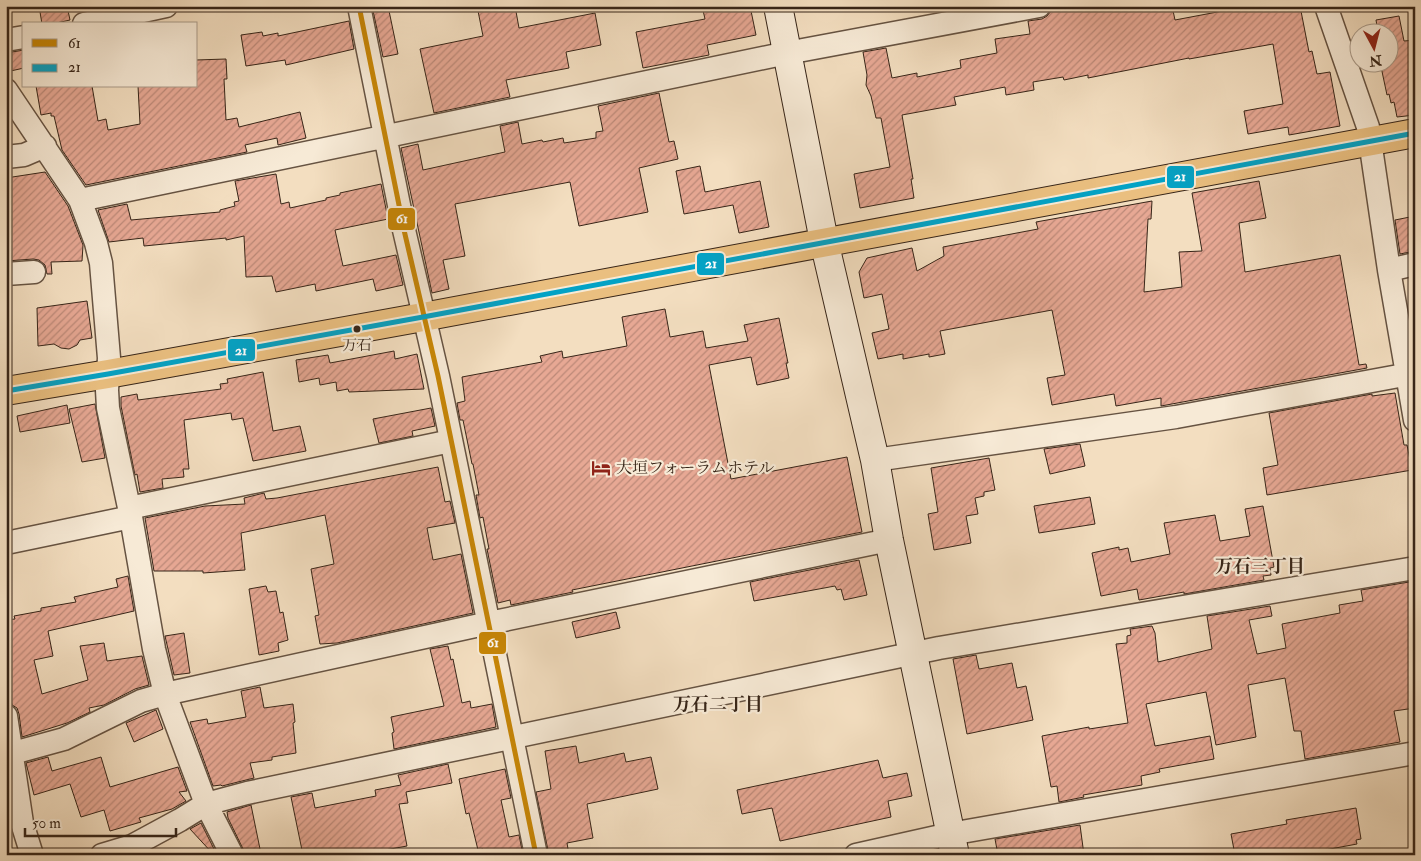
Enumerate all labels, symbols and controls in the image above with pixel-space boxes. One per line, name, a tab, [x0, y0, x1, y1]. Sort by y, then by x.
legend	[22, 22, 198, 88]
north arrow	[1348, 22, 1398, 72]
text: 61	[68, 34, 81, 53]
text: N	[1368, 51, 1384, 70]
text: 21	[68, 58, 81, 77]
line badge: 21	[1166, 165, 1195, 189]
text: 21	[1174, 168, 1186, 185]
line badge: 61	[387, 207, 416, 231]
text: 61	[396, 210, 408, 227]
line badge: 21	[696, 252, 725, 276]
text: 21	[705, 255, 717, 272]
marker: 万石	[352, 324, 362, 334]
place label: 万石	[342, 336, 372, 355]
line badge: 21	[227, 338, 256, 362]
text: 21	[235, 342, 247, 359]
hotel icon: 大垣フォーラムホテル	[590, 457, 612, 479]
place label: 大垣フォーラムホテル	[616, 458, 774, 478]
district label: 万石三丁目	[1215, 555, 1305, 578]
line badge: 61	[478, 631, 507, 655]
text: 61	[487, 634, 499, 651]
district label: 万石二丁目	[673, 693, 763, 716]
scale bar	[25, 806, 176, 838]
text: 50 m	[32, 814, 61, 833]

